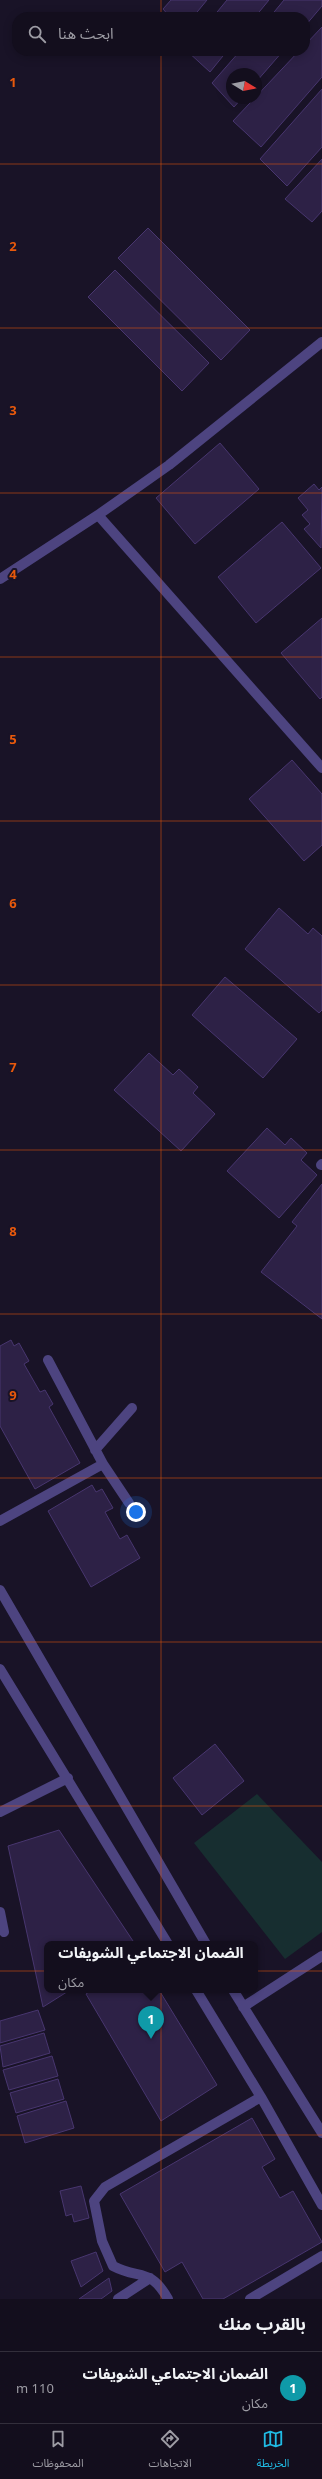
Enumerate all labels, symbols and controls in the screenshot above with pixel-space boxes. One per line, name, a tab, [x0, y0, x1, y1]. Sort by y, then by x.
search box	[12, 12, 310, 56]
icon: search	[26, 23, 48, 45]
text: ابحث هنا	[58, 23, 114, 43]
north arrow	[226, 68, 262, 104]
text: 1	[9, 73, 17, 91]
text: 2	[9, 237, 17, 255]
text: 3	[9, 401, 17, 419]
text: 4	[9, 565, 17, 583]
text: 5	[9, 730, 17, 748]
text: 6	[9, 894, 17, 912]
text: 7	[9, 1058, 17, 1076]
text: 8	[9, 1222, 17, 1240]
text: 9	[9, 1386, 17, 1404]
your location	[126, 1502, 146, 1522]
popup	[44, 1941, 258, 1993]
text: الضمان الاجتماعي الشويفات	[58, 1942, 244, 1962]
text: مكان	[58, 1973, 84, 1991]
pin: 1	[138, 2006, 164, 2039]
text: بالقرب منك	[219, 2312, 306, 2335]
text: الضمان الاجتماعي الشويفات	[83, 2363, 268, 2383]
text: 110 m	[16, 2379, 54, 2397]
text: 1	[289, 2379, 297, 2397]
text: مكان	[242, 2394, 268, 2412]
tab: المحفوظات	[33, 2428, 84, 2475]
tab: الاتجاهات	[149, 2428, 192, 2475]
tab: الخريطة	[257, 2428, 290, 2475]

